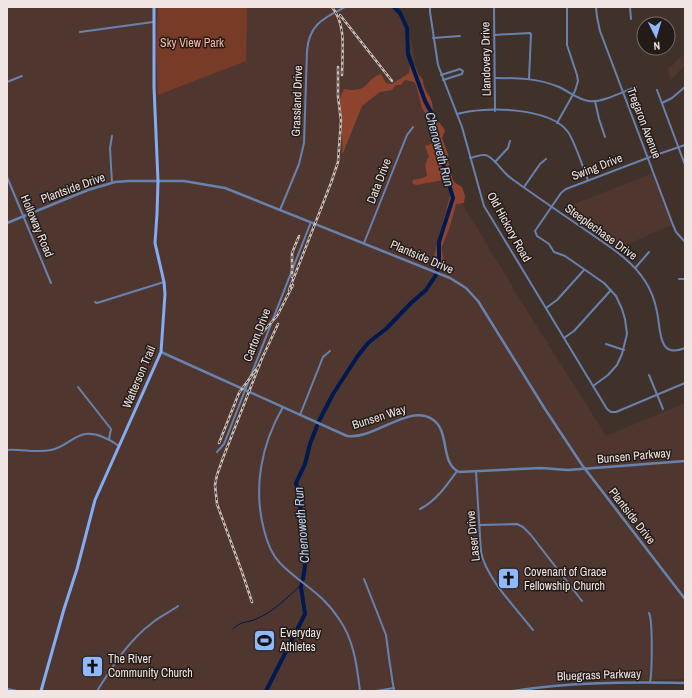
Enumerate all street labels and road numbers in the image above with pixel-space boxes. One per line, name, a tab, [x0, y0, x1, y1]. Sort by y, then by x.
street label: Llandovery Drive	[477, 22, 495, 96]
street label: Grassland Drive	[288, 65, 306, 137]
street label: Tregaron Avenue	[623, 85, 665, 161]
street label: Swing Drive	[569, 150, 625, 184]
street label: Data Drive	[363, 156, 395, 206]
street label: Plantside Drive	[39, 169, 107, 207]
street label: Old Hickory Road	[483, 189, 535, 265]
street label: Holloway Road	[17, 192, 57, 260]
street label: Steeplechase Drive	[562, 200, 640, 264]
street label: Plantside Drive	[388, 236, 456, 278]
street label: Carton Drive	[240, 306, 274, 364]
street label: Watterson Trail	[119, 343, 159, 411]
street label: Bunsen Way	[350, 401, 408, 433]
street label: Bunsen Parkway	[597, 445, 672, 467]
street label: Plantside Drive	[605, 485, 659, 547]
street label: Laser Drive	[462, 510, 484, 562]
street label: Bluegrass Parkway	[557, 666, 641, 684]

